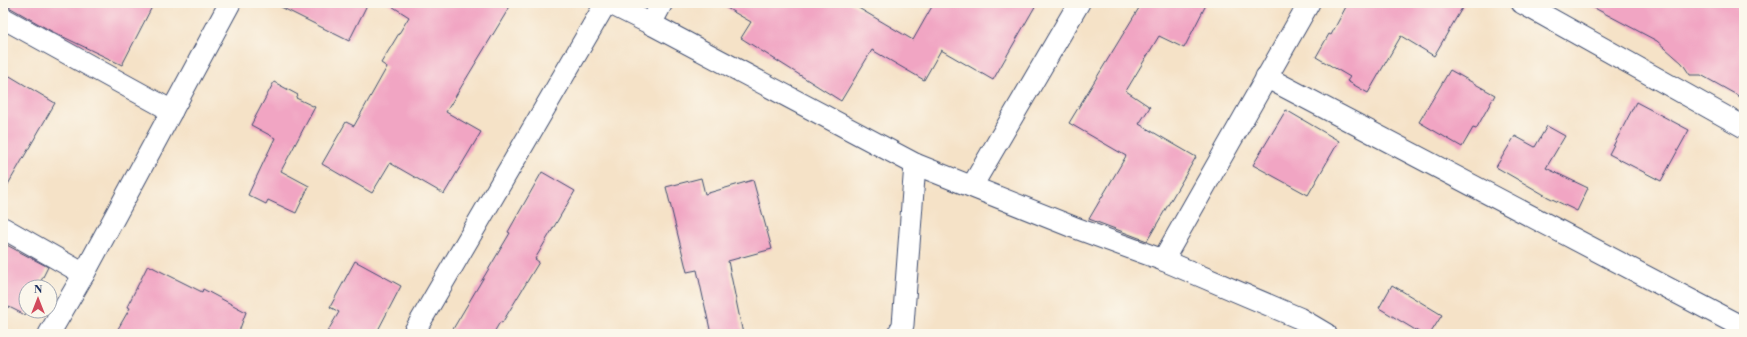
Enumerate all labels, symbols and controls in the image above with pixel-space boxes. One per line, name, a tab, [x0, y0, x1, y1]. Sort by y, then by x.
north arrow	[18, 279, 58, 319]
text: N	[34, 283, 43, 297]

